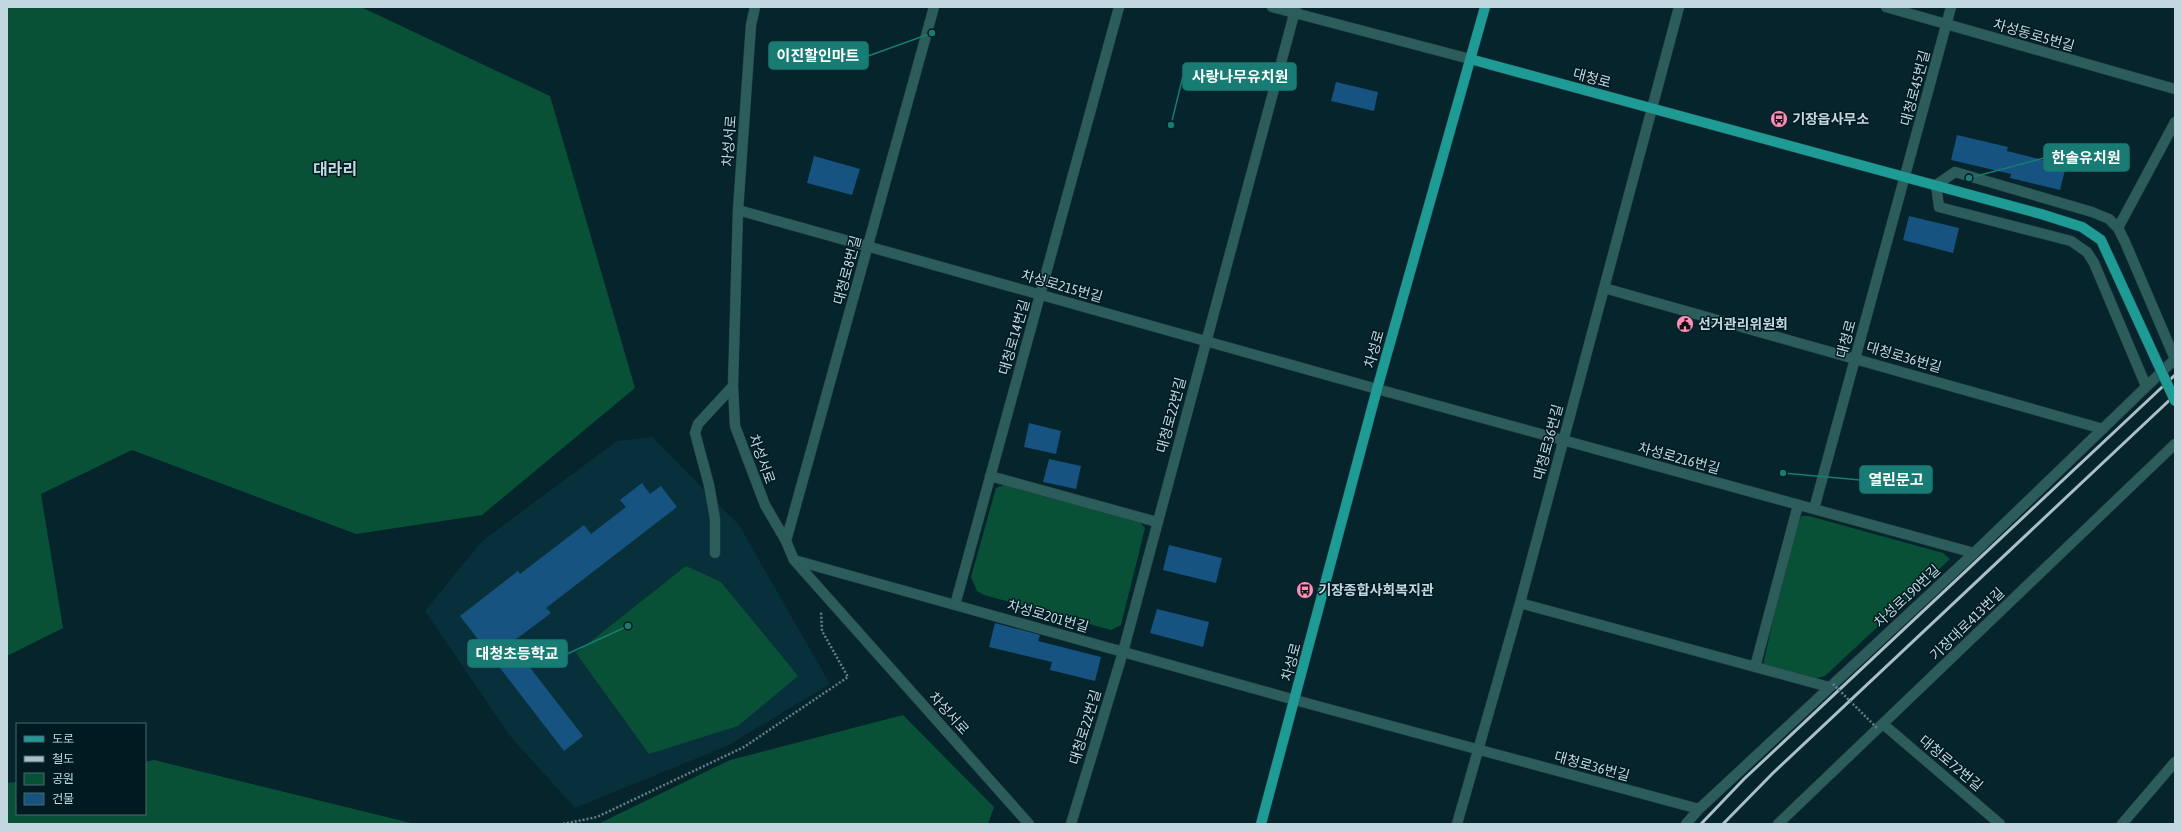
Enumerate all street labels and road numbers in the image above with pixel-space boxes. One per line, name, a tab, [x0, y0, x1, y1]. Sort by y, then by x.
street label: 차성동로5번길	[1991, 16, 2077, 54]
street label: 대청로45번길	[1897, 48, 1933, 128]
street label: 대청로	[1571, 65, 1613, 91]
street label: 차성서로	[719, 115, 739, 167]
street label: 대청로8번길	[830, 234, 864, 306]
street label: 차성로215번길	[1019, 267, 1105, 305]
street label: 대청로14번길	[996, 298, 1032, 376]
street label: 대청로	[1833, 318, 1859, 360]
street label: 차성로	[1361, 328, 1387, 370]
street label: 대청로36번길	[1865, 339, 1943, 375]
street label: 대청로22번길	[1153, 375, 1189, 455]
street label: 대청로36번길	[1530, 402, 1566, 482]
street label: 차성서로	[746, 432, 778, 486]
street label: 차성로216번길	[1636, 439, 1722, 477]
street label: 차성로190번길	[1871, 561, 1943, 631]
street label: 기장대로413번길	[1927, 585, 2007, 663]
street label: 차성로201번길	[1005, 597, 1091, 635]
street label: 차성로	[1278, 641, 1304, 683]
street label: 차성서로	[926, 688, 972, 738]
street label: 대청로22번길	[1066, 688, 1104, 766]
street label: 대청로72번길	[1916, 732, 1986, 794]
street label: 대청로36번길	[1552, 748, 1632, 784]

